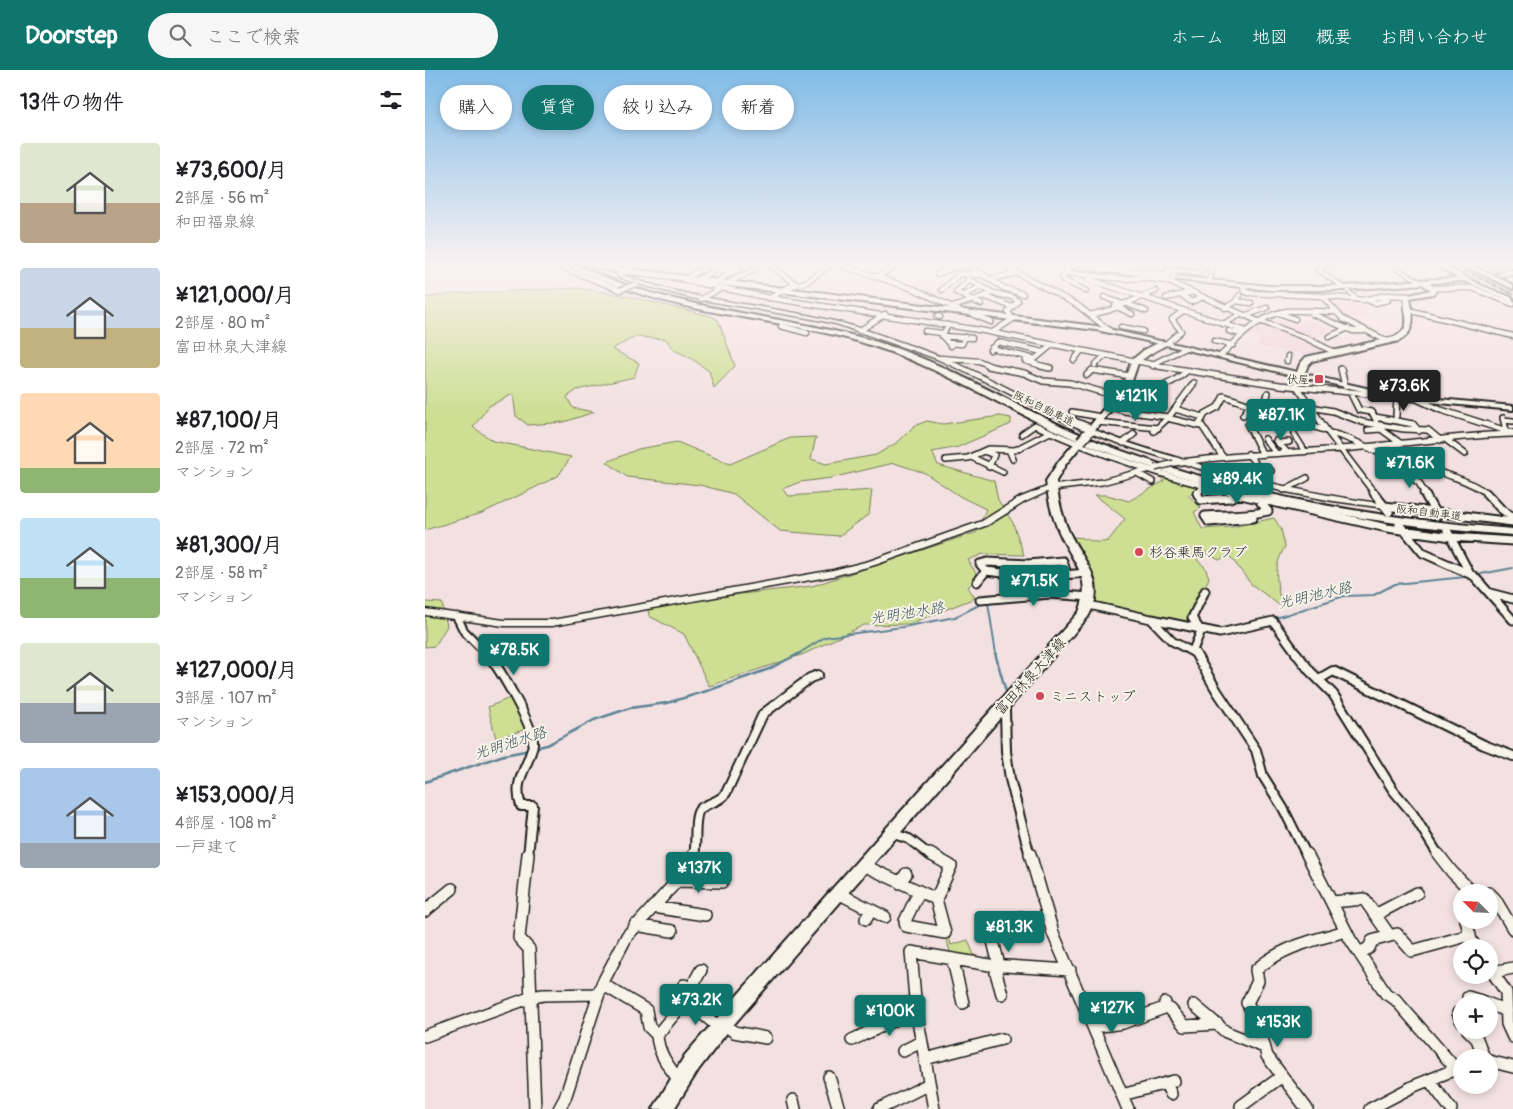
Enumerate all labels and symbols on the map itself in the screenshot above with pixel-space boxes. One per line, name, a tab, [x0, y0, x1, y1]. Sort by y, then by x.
pin: ¥73.6K	[1363, 370, 1445, 412]
place label: 伏屋	[1287, 373, 1309, 386]
marker: 伏屋	[1313, 373, 1325, 385]
pin: ¥121K	[1101, 380, 1171, 422]
street label: 阪和自動車道	[1011, 388, 1076, 429]
pin: ¥87.1K	[1240, 398, 1322, 441]
pin: ¥71.6K	[1369, 446, 1451, 489]
pin: ¥89.4K	[1196, 462, 1278, 505]
street label: 阪和自動車道	[1395, 502, 1462, 523]
place label: 杉谷乗馬クラブ	[1149, 544, 1247, 561]
marker: 杉谷乗馬クラブ	[1133, 546, 1145, 558]
pin: ¥71.5K	[993, 564, 1075, 607]
water label: 光明池水路	[1276, 578, 1355, 613]
water label: 光明池水路	[869, 598, 947, 629]
pin: ¥78.5K	[473, 634, 555, 676]
street label: 富田林泉大津線	[991, 634, 1069, 718]
place label: ミニストップ	[1050, 688, 1135, 705]
marker: ミニストップ	[1034, 690, 1046, 702]
water label: 光明池水路	[472, 723, 550, 764]
pin: ¥137K	[664, 852, 734, 894]
north arrow	[1453, 884, 1497, 929]
pin: ¥81.3K	[968, 910, 1050, 953]
pin: ¥73.2K	[655, 984, 737, 1026]
pin: ¥127K	[1077, 992, 1147, 1034]
pin: ¥100K	[855, 994, 925, 1037]
pin: ¥153K	[1243, 1006, 1313, 1048]

